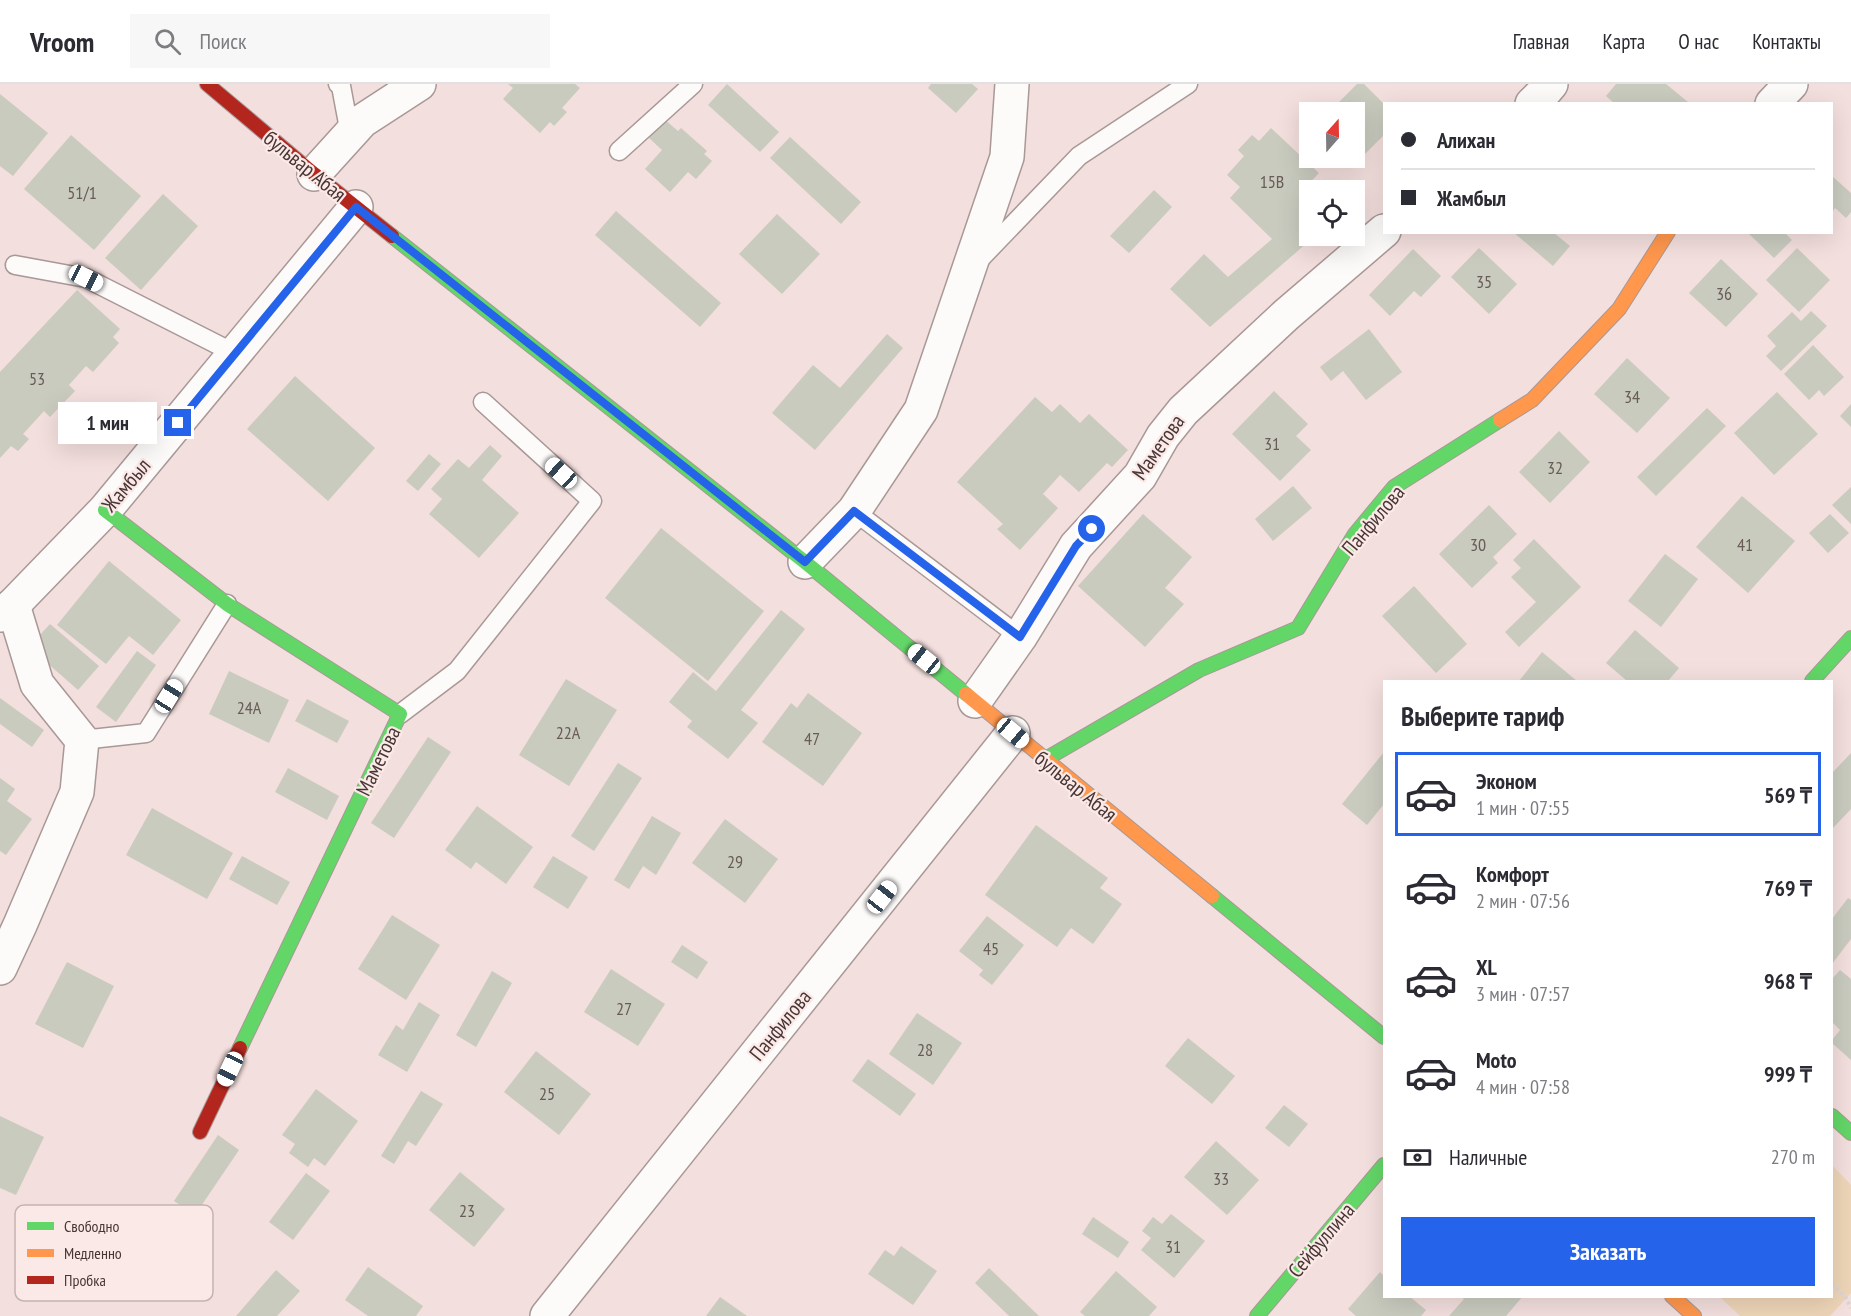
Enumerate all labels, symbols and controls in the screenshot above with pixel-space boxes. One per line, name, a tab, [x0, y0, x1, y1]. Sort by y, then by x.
search box	[130, 14, 550, 68]
text: Vroom	[30, 23, 94, 60]
icon: search	[151, 25, 184, 58]
text: Поиск	[199, 27, 247, 55]
text: Главная	[1513, 28, 1569, 55]
text: Карта	[1602, 28, 1645, 55]
text: О нас	[1678, 28, 1719, 55]
text: Контакты	[1752, 28, 1821, 55]
north arrow	[1299, 102, 1365, 168]
map controls	[1299, 102, 1365, 246]
street label: бульвар Абая	[258, 125, 352, 207]
text: Алихан	[1437, 126, 1495, 154]
house number: 15В	[1260, 170, 1284, 193]
button: locate	[1299, 180, 1365, 246]
house number: 51/1	[67, 181, 97, 204]
text: Жамбыл	[1437, 184, 1506, 212]
car	[66, 262, 106, 294]
house number: 35	[1476, 270, 1492, 293]
house number: 36	[1716, 282, 1732, 305]
house number: 53	[29, 367, 45, 390]
house number: 34	[1624, 385, 1640, 408]
callout: 1 мин	[58, 402, 157, 444]
route end	[164, 409, 191, 436]
street label: Маметова	[1126, 409, 1190, 485]
text: 1 мин	[86, 410, 129, 436]
house number: 31	[1264, 432, 1280, 455]
street label: Жамбыл	[95, 453, 156, 518]
car	[542, 454, 580, 492]
house number: 32	[1547, 456, 1563, 479]
street label: Панфилова	[1336, 479, 1410, 561]
route start	[1078, 515, 1105, 542]
house number: 30	[1470, 533, 1486, 556]
house number: 41	[1737, 533, 1753, 556]
car	[904, 641, 944, 677]
car	[152, 676, 186, 716]
house number: 24А	[237, 696, 262, 719]
text: Выберите тариф	[1401, 699, 1564, 733]
car	[993, 715, 1033, 751]
house number: 22А	[556, 721, 581, 744]
street label: Маметова	[350, 722, 406, 800]
house number: 47	[804, 727, 820, 750]
street label: бульвар Абая	[1029, 745, 1123, 827]
icon: car	[1404, 767, 1458, 821]
text: Эконом	[1476, 767, 1537, 795]
text: 569 ₸	[1764, 781, 1812, 809]
text: 1 мин · 07:55	[1476, 795, 1570, 821]
house number: 29	[727, 850, 743, 873]
icon: car	[1404, 860, 1458, 914]
text: Комфорт	[1476, 860, 1549, 888]
text: 769 ₸	[1764, 874, 1812, 902]
car	[864, 877, 900, 917]
text: 2 мин · 07:56	[1476, 888, 1570, 914]
house number: 45	[983, 937, 999, 960]
icon: car	[1404, 953, 1458, 1007]
text: XL	[1476, 953, 1497, 981]
text: 968 ₸	[1764, 967, 1812, 995]
text: 3 мин · 07:57	[1476, 981, 1570, 1007]
street label: Панфилова	[743, 984, 817, 1066]
house number: 27	[616, 997, 632, 1020]
house number: 28	[917, 1038, 933, 1061]
icon: car	[1404, 1046, 1458, 1100]
text: Moto	[1476, 1046, 1517, 1074]
car	[214, 1049, 246, 1089]
text: 999 ₸	[1764, 1060, 1812, 1088]
text: 4 мин · 07:58	[1476, 1074, 1570, 1100]
house number: 25	[539, 1082, 555, 1105]
icon: cash	[1401, 1141, 1434, 1174]
text: Наличные	[1449, 1143, 1527, 1171]
text: 270 m	[1771, 1144, 1815, 1170]
house number: 33	[1213, 1167, 1229, 1190]
street label: Сейфуллина	[1282, 1197, 1360, 1283]
house number: 23	[459, 1199, 475, 1222]
legend	[15, 1205, 213, 1301]
text: Свободно	[64, 1216, 119, 1236]
button: Заказать	[1401, 1217, 1815, 1286]
house number: 31	[1165, 1235, 1181, 1258]
text: Медленно	[64, 1243, 122, 1263]
text: Пробка	[64, 1270, 106, 1290]

